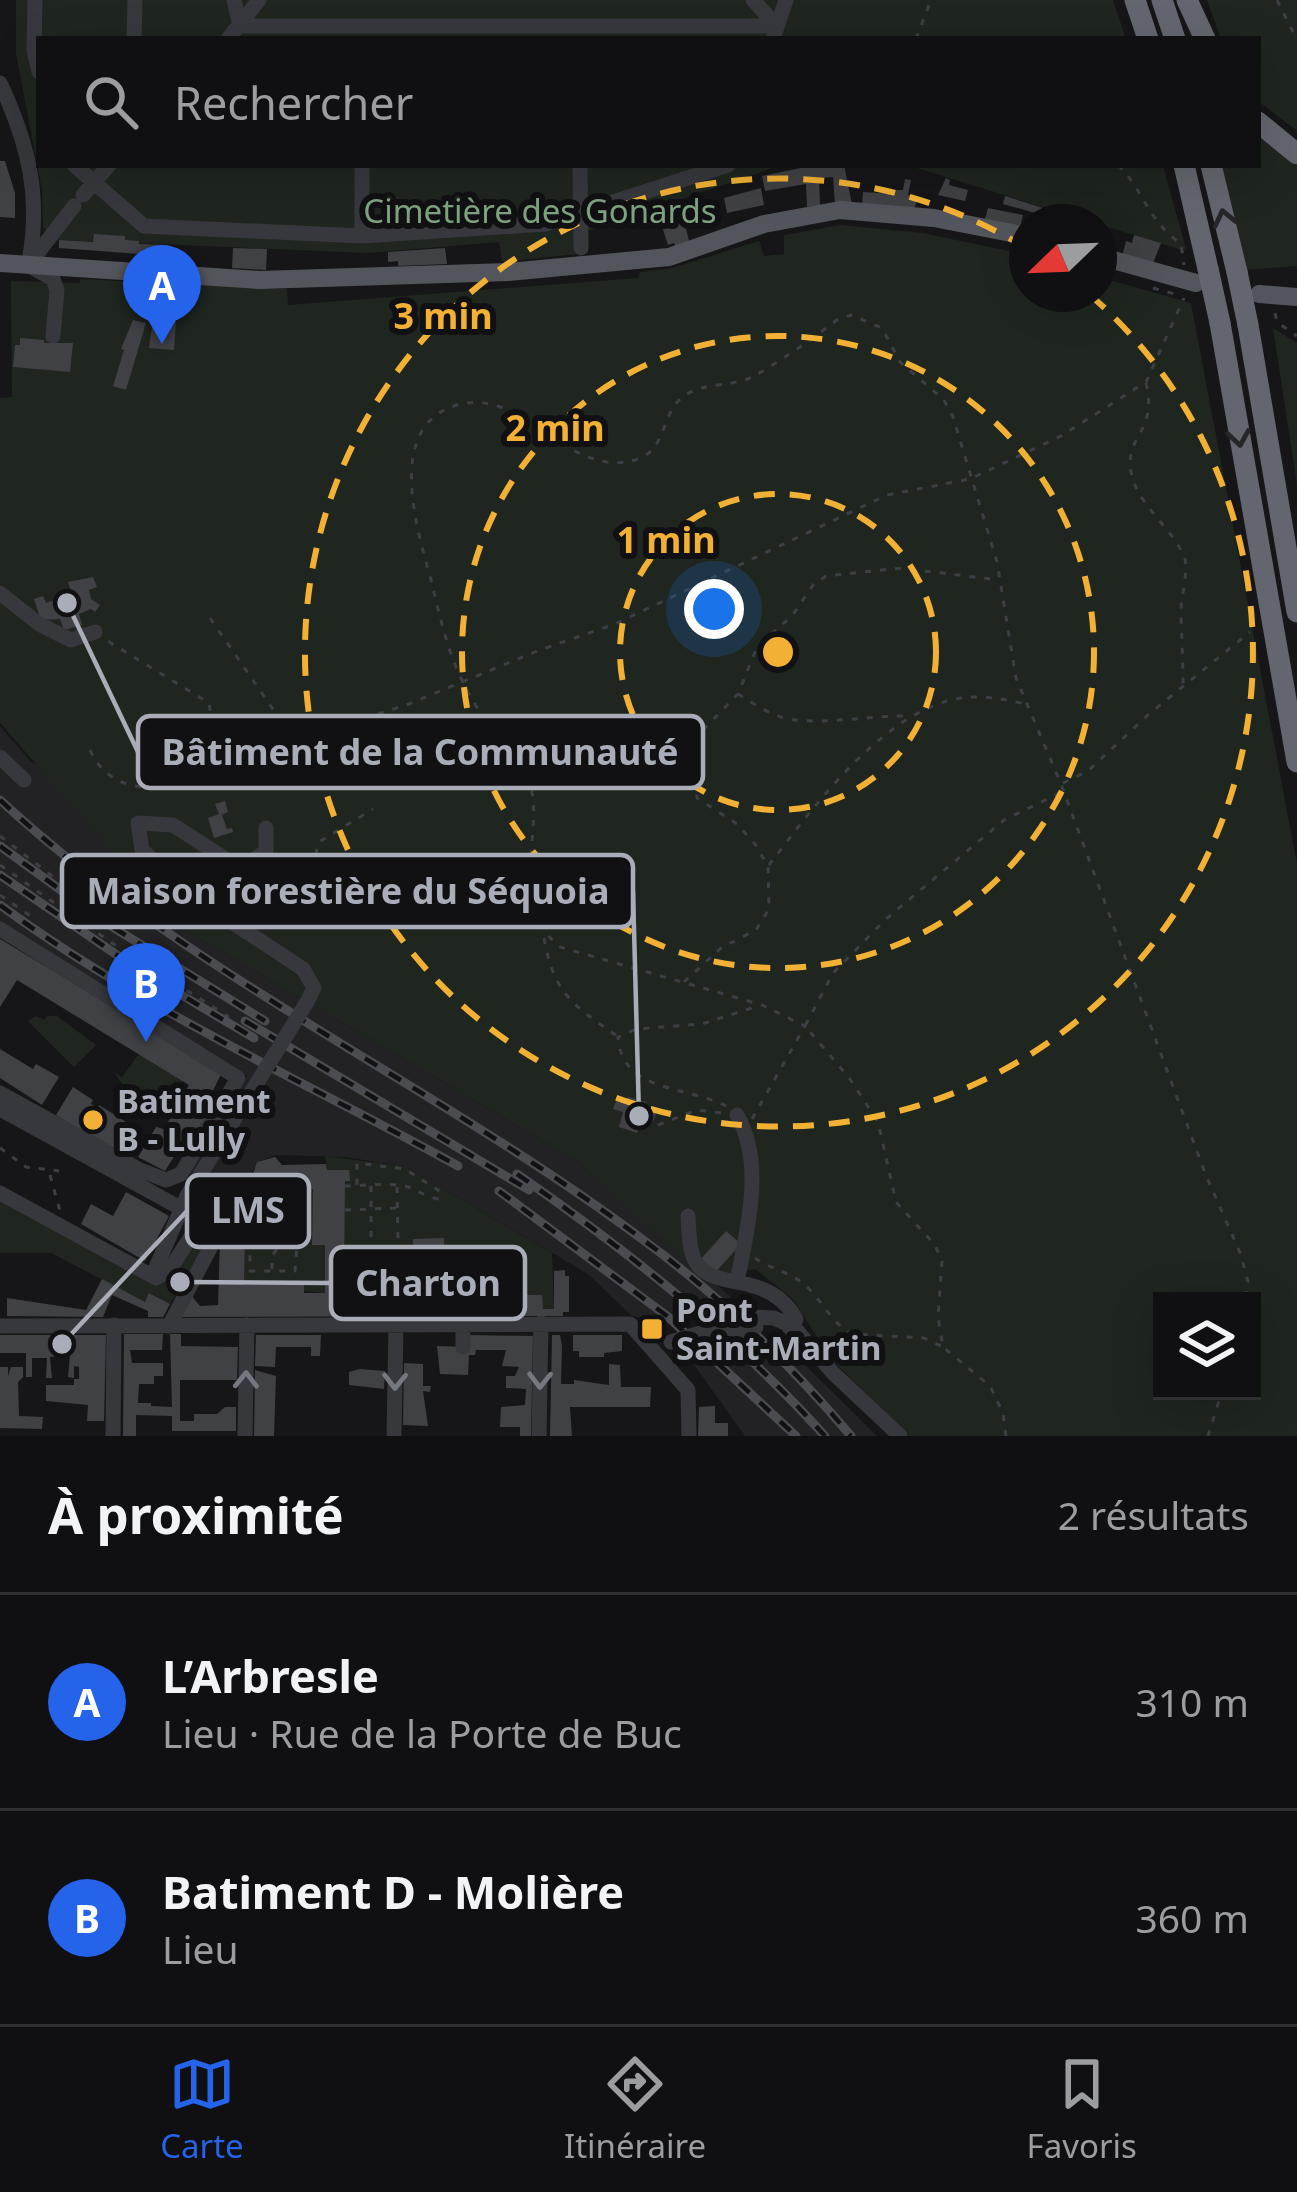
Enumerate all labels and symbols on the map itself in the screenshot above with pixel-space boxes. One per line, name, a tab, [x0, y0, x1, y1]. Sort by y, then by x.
park label: Cimetière des Gonards	[363, 188, 717, 233]
north arrow	[1009, 204, 1117, 312]
one-way arrow	[1213, 209, 1238, 229]
pin: A	[123, 245, 201, 344]
text: 3 min	[393, 291, 493, 340]
text: 2 min	[505, 403, 605, 452]
one-way arrow	[1226, 428, 1251, 448]
text: 1 min	[616, 515, 716, 564]
your location	[684, 579, 744, 639]
centre of rings	[757, 631, 799, 673]
callout: Bâtiment de la Communauté	[138, 716, 703, 788]
text: Bâtiment de la Communauté	[162, 727, 678, 776]
callout: Maison forestière du Séquoia	[62, 855, 633, 927]
text: Maison forestière du Séquoia	[87, 866, 609, 915]
pin: B	[107, 943, 185, 1042]
place label: Batiment B - Lully	[117, 1078, 271, 1161]
marker: Batiment B - Lully	[80, 1107, 106, 1133]
callout: LMS	[187, 1175, 309, 1247]
text: LMS	[211, 1185, 285, 1234]
callout: Charton	[331, 1247, 525, 1319]
text: Charton	[355, 1258, 501, 1307]
place label: Pont Saint-Martin	[676, 1287, 881, 1370]
marker: Pont Saint-Martin	[639, 1316, 665, 1342]
one-way arrow	[232, 1370, 258, 1389]
one-way arrow	[382, 1372, 408, 1391]
one-way arrow	[527, 1372, 553, 1390]

